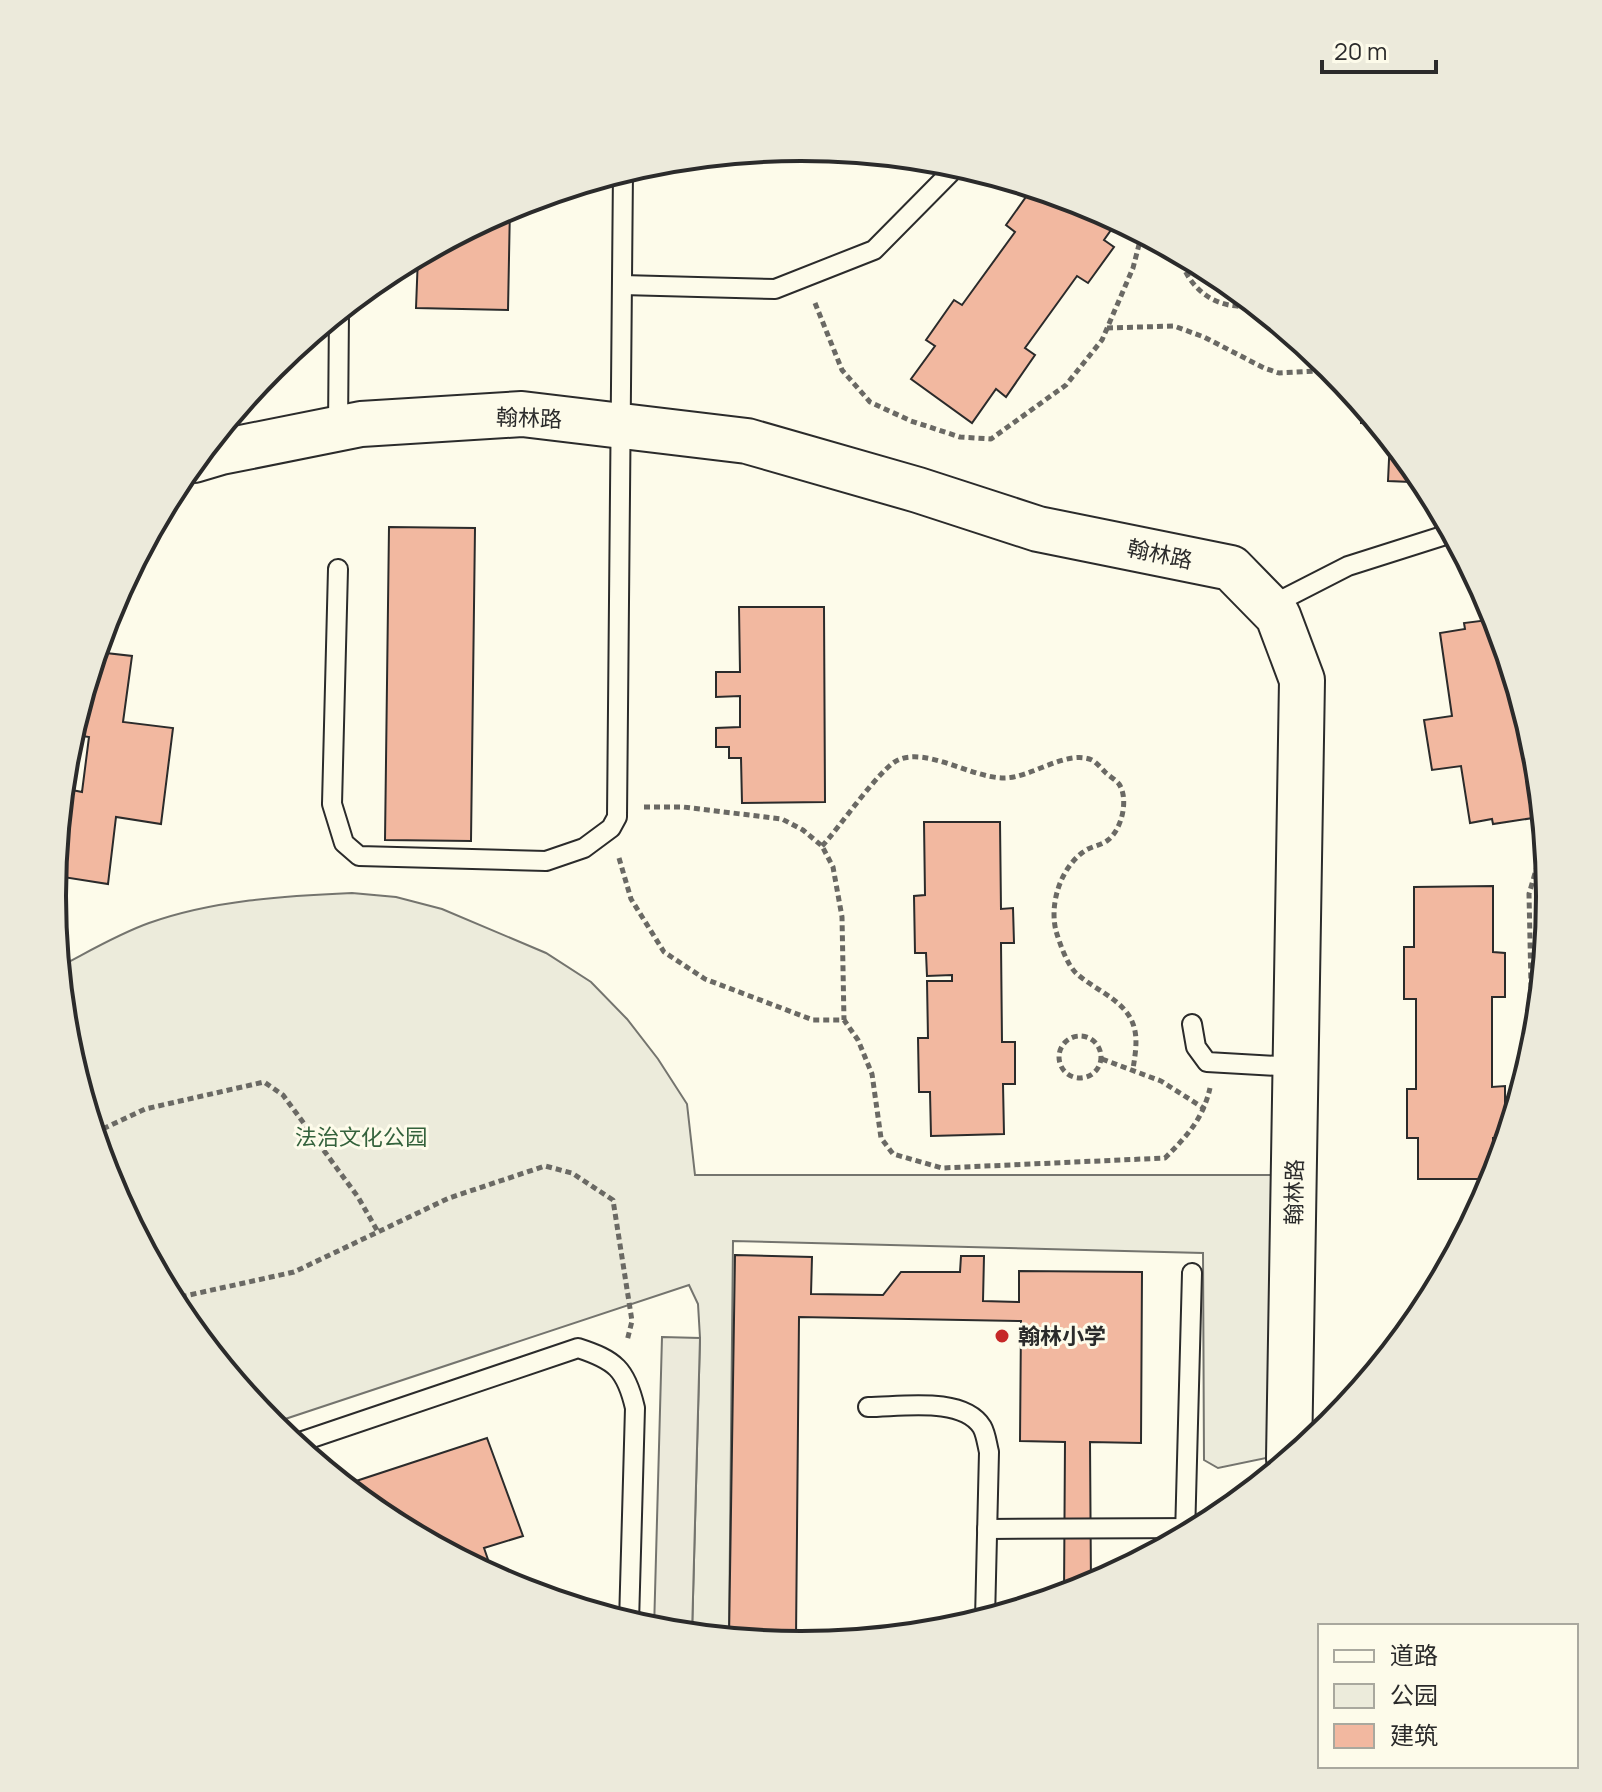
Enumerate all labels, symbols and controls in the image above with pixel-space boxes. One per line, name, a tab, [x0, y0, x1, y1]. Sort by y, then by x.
scale bar	[1322, 24, 1436, 74]
text: 20 m	[1334, 34, 1387, 67]
street label: 翰林路	[495, 402, 563, 434]
street label: 翰林路	[1125, 532, 1195, 576]
park label: 法治文化公园	[295, 1122, 427, 1152]
street label: 翰林路	[1278, 1159, 1310, 1225]
place label: 翰林小学	[1018, 1321, 1106, 1351]
marker: 翰林小学	[993, 1327, 1011, 1345]
legend	[1318, 1624, 1578, 1768]
text: 道路	[1390, 1638, 1438, 1671]
text: 公园	[1390, 1678, 1438, 1711]
text: 建筑	[1390, 1718, 1438, 1751]

